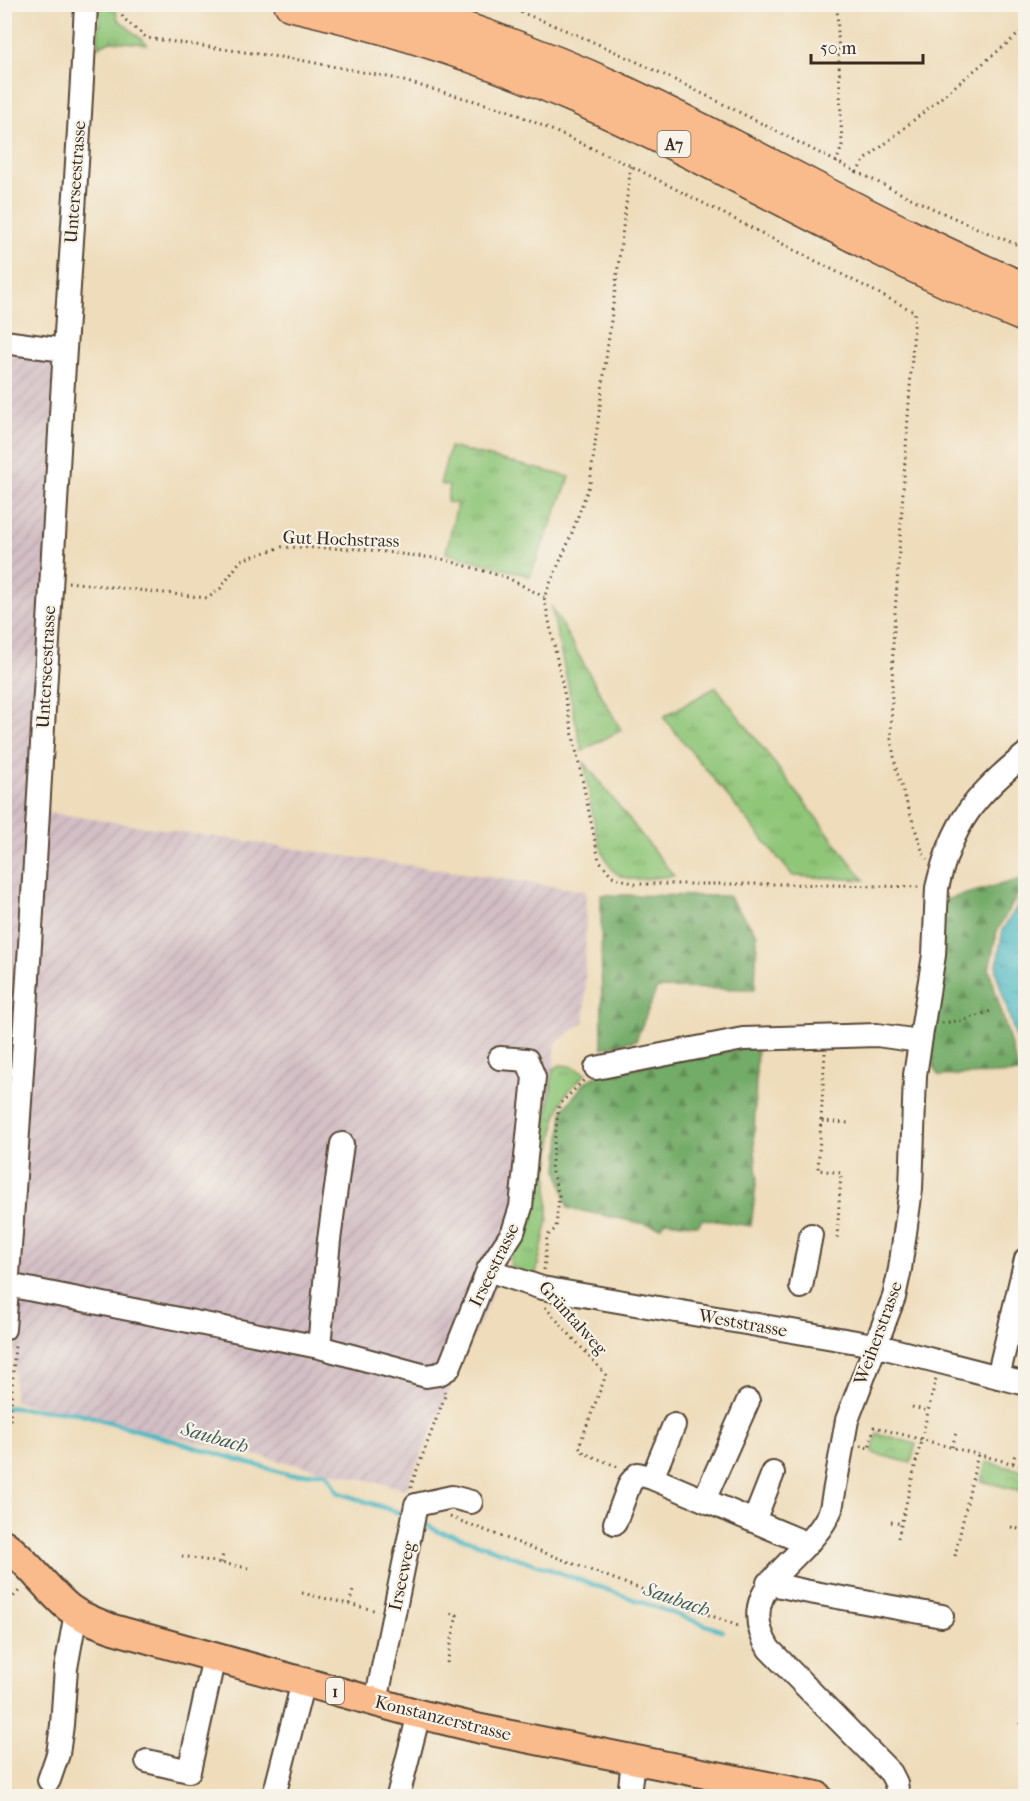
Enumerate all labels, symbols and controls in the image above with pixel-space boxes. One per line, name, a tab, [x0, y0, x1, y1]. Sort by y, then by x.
scale bar	[811, 27, 924, 65]
text: 50 m	[820, 38, 857, 59]
street label: Unterseestrasse	[61, 120, 90, 244]
road number: A7	[658, 131, 690, 157]
street label: Gut Hochstrass	[282, 527, 400, 552]
street label: Unterseestrasse	[33, 605, 60, 729]
street label: Irseestrasse	[465, 1220, 524, 1310]
street label: Grüntalweg	[534, 1277, 611, 1360]
street label: Weiherstrasse	[850, 1279, 907, 1389]
street label: Weststrasse	[696, 1305, 789, 1342]
water label: Saubach	[178, 1417, 251, 1458]
street label: Irseeweg	[385, 1539, 420, 1613]
water label: Saubach	[640, 1577, 713, 1622]
road number: 1	[326, 1678, 344, 1704]
street label: Konstanzerstrasse	[372, 1691, 513, 1746]

